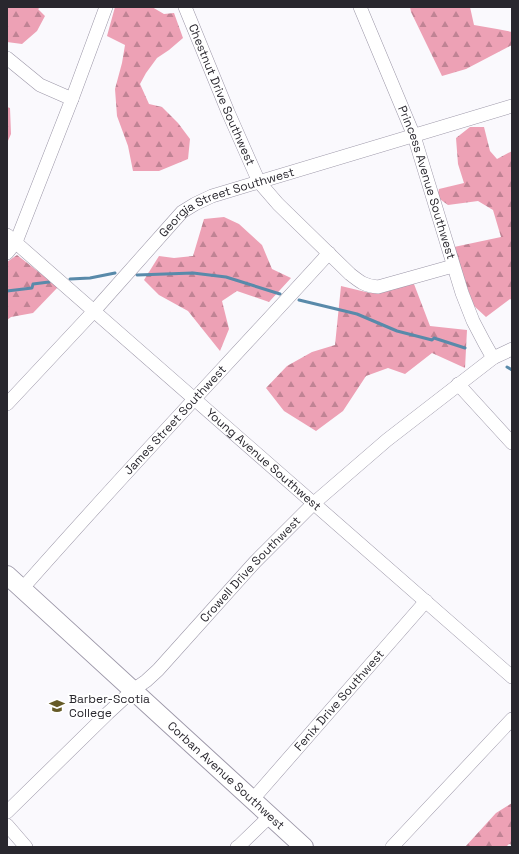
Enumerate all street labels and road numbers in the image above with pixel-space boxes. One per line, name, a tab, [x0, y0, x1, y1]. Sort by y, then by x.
street label: Chestnut Drive Southwest	[185, 21, 259, 168]
street label: Princess Avenue Southwest	[394, 103, 459, 261]
street label: Georgia Street Southwest	[155, 164, 296, 241]
street label: James Street Southwest	[120, 362, 230, 478]
street label: Young Avenue Southwest	[203, 405, 325, 514]
street label: Crowell Drive Southwest	[196, 513, 304, 626]
street label: Fenix Drive Southwest	[291, 646, 388, 754]
street label: Corban Avenue Southwest	[164, 718, 288, 833]

